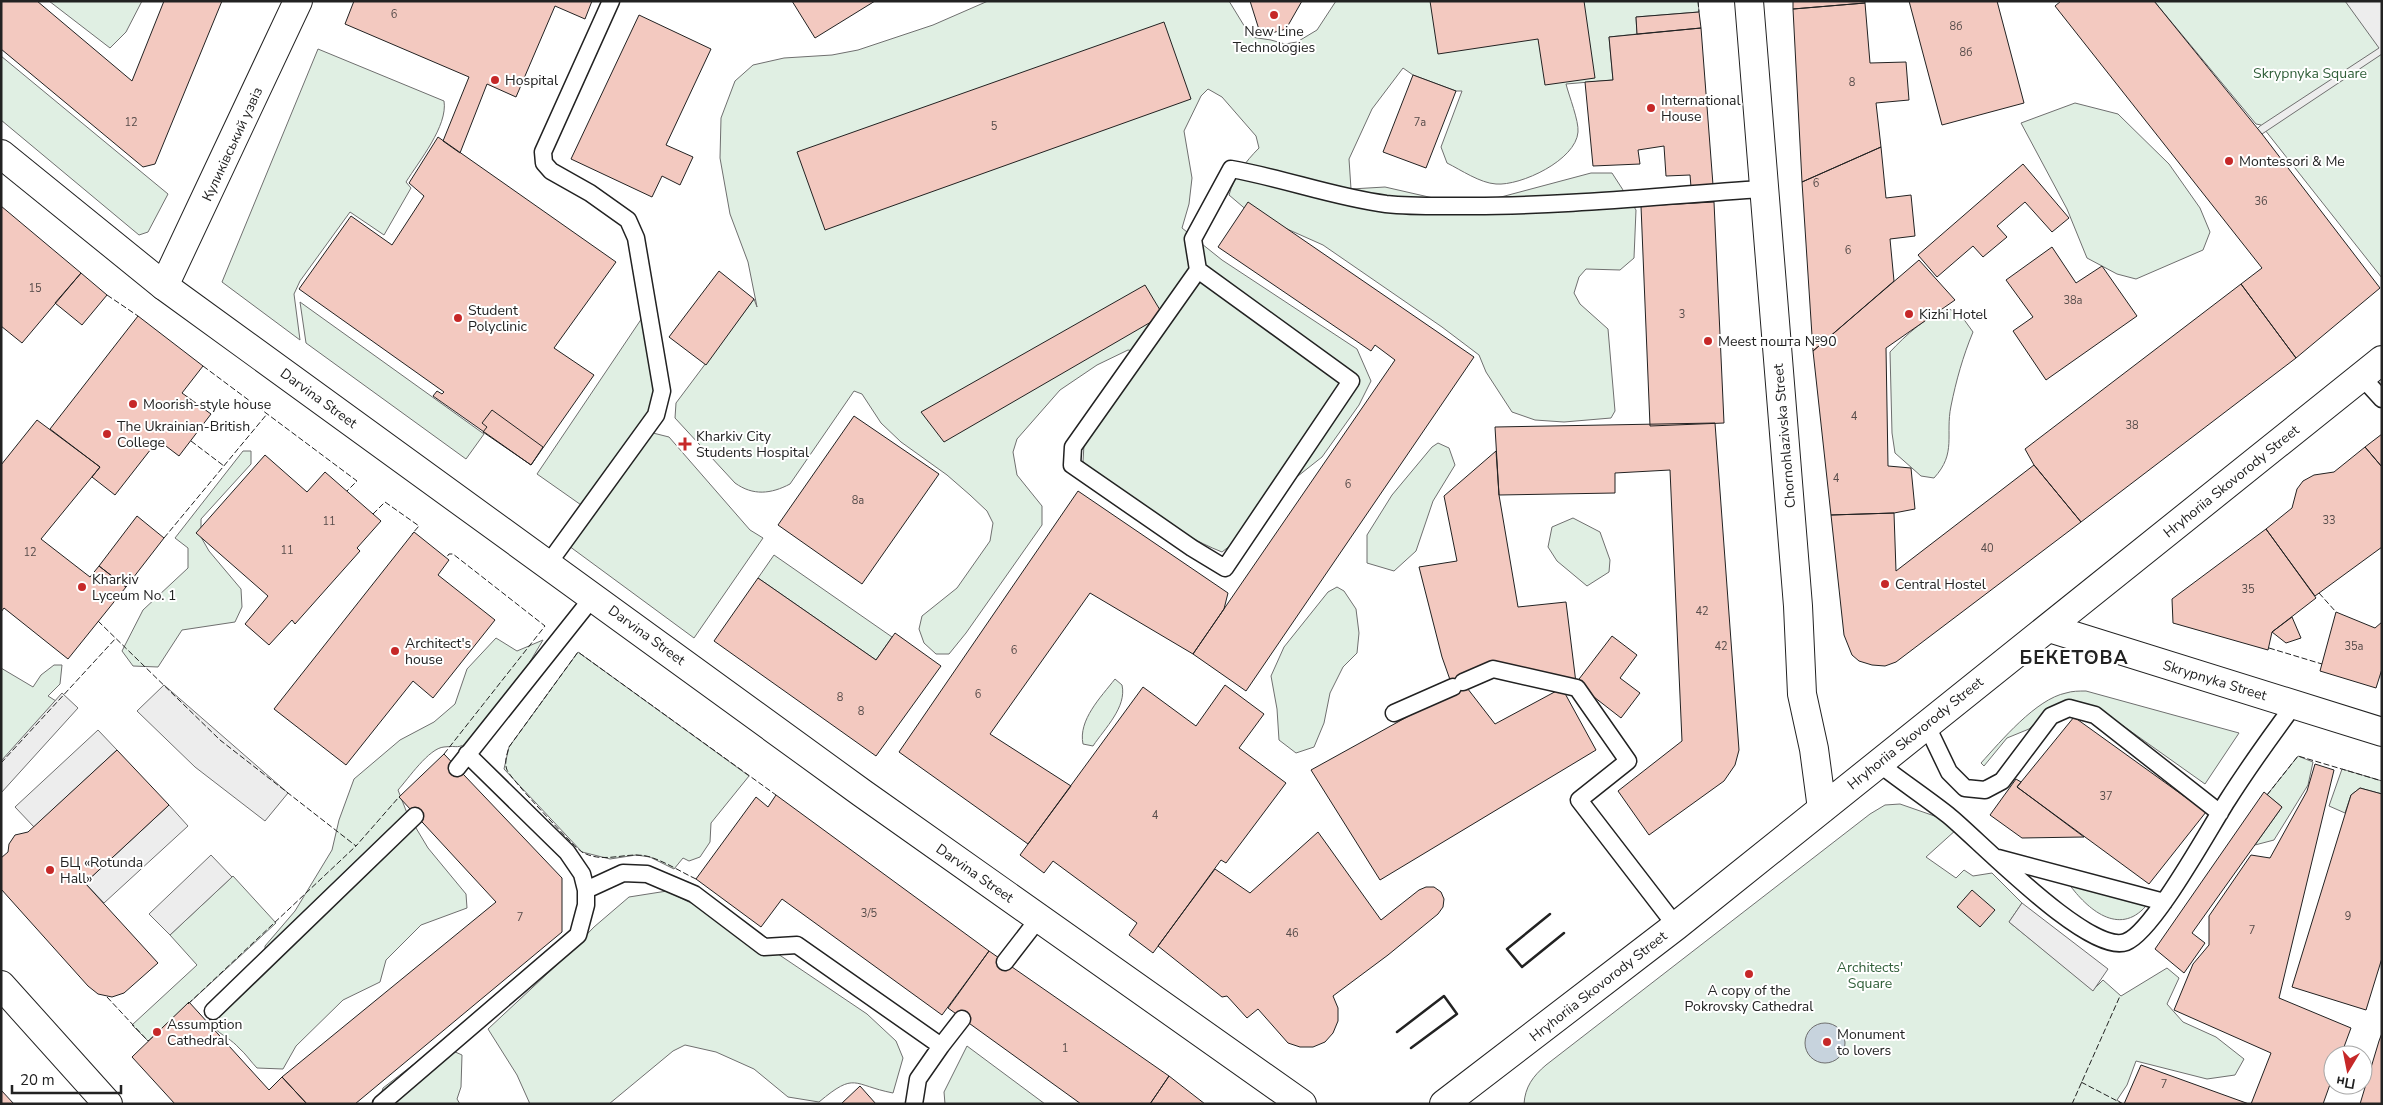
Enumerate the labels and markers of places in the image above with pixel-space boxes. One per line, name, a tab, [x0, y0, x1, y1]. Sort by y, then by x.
marker: New Line Technologies	[1268, 9, 1280, 21]
place label: New Line Technologies	[1233, 22, 1315, 57]
place label: Hospital	[505, 71, 559, 90]
marker: Hospital	[489, 74, 501, 86]
place label: International House	[1661, 91, 1742, 126]
marker: International House	[1645, 102, 1657, 114]
place label: Montessori & Me	[2239, 152, 2345, 171]
marker: Montessori & Me	[2223, 155, 2235, 167]
place label: Student Polyclinic	[468, 301, 527, 336]
place label: Kizhi Hotel	[1919, 305, 1988, 324]
marker: Kizhi Hotel	[1903, 308, 1915, 320]
marker: Student Polyclinic	[452, 312, 464, 324]
place label: Meest пошта №90	[1718, 332, 1837, 351]
marker: Meest пошта №90	[1702, 335, 1714, 347]
place label: Moorish-style house	[143, 395, 271, 414]
marker: Moorish-style house	[127, 398, 139, 410]
place label: The Ukrainian-British College	[117, 417, 250, 452]
place label: Kharkiv City Students Hospital	[696, 427, 810, 462]
marker: The Ukrainian-British College	[101, 428, 113, 440]
marker: Kharkiv City Students Hospital	[678, 437, 692, 451]
place label: Kharkiv Lyceum No. 1	[92, 570, 176, 605]
place label: Central Hostel	[1895, 575, 1987, 594]
marker: Central Hostel	[1879, 578, 1891, 590]
marker: Kharkiv Lyceum No. 1	[76, 581, 88, 593]
place label: Architect's house	[405, 634, 472, 669]
marker: Architect's house	[389, 645, 401, 657]
place label: БЦ «Rotunda Hall»	[60, 853, 143, 888]
marker: БЦ «Rotunda Hall»	[44, 864, 56, 876]
marker: A copy of the Pokrovsky Cathedral	[1743, 968, 1755, 980]
place label: A copy of the Pokrovsky Cathedral	[1685, 981, 1814, 1016]
place label: Assumption Cathedral	[167, 1015, 242, 1050]
place label: Monument to lovers	[1837, 1025, 1905, 1060]
marker: Assumption Cathedral	[151, 1026, 163, 1038]
marker: Monument to lovers	[1821, 1036, 1833, 1048]

